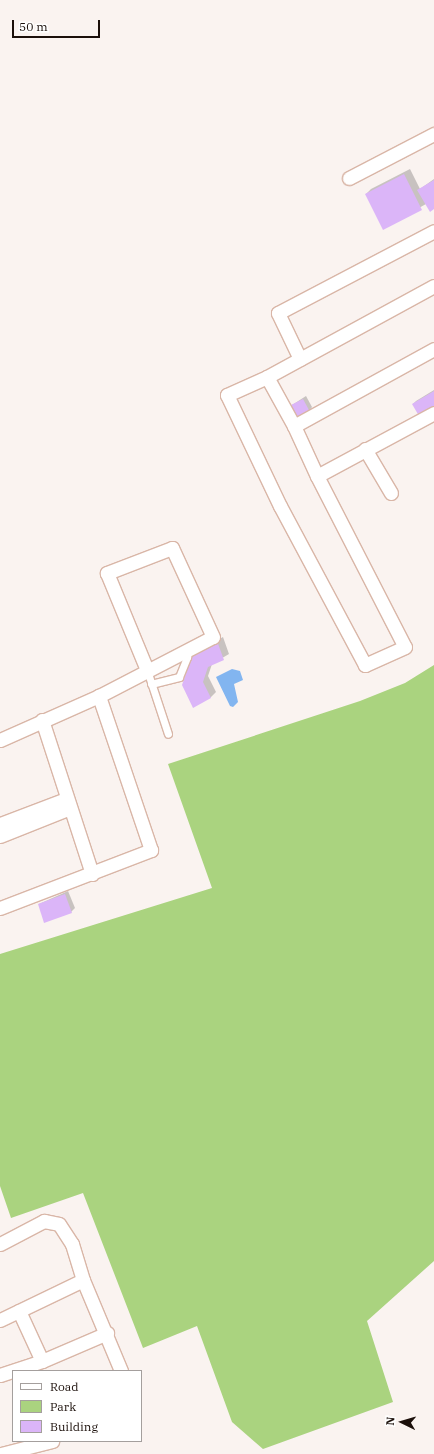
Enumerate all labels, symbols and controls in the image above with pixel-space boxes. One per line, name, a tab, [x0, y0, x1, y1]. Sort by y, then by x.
scale bar	[14, 12, 102, 38]
text: 50 m	[19, 19, 48, 34]
legend	[12, 1370, 142, 1442]
text: Road	[50, 1379, 79, 1394]
text: Park	[50, 1399, 76, 1414]
north arrow	[382, 1402, 422, 1442]
text: N	[383, 1416, 397, 1426]
text: Building	[50, 1419, 98, 1434]

